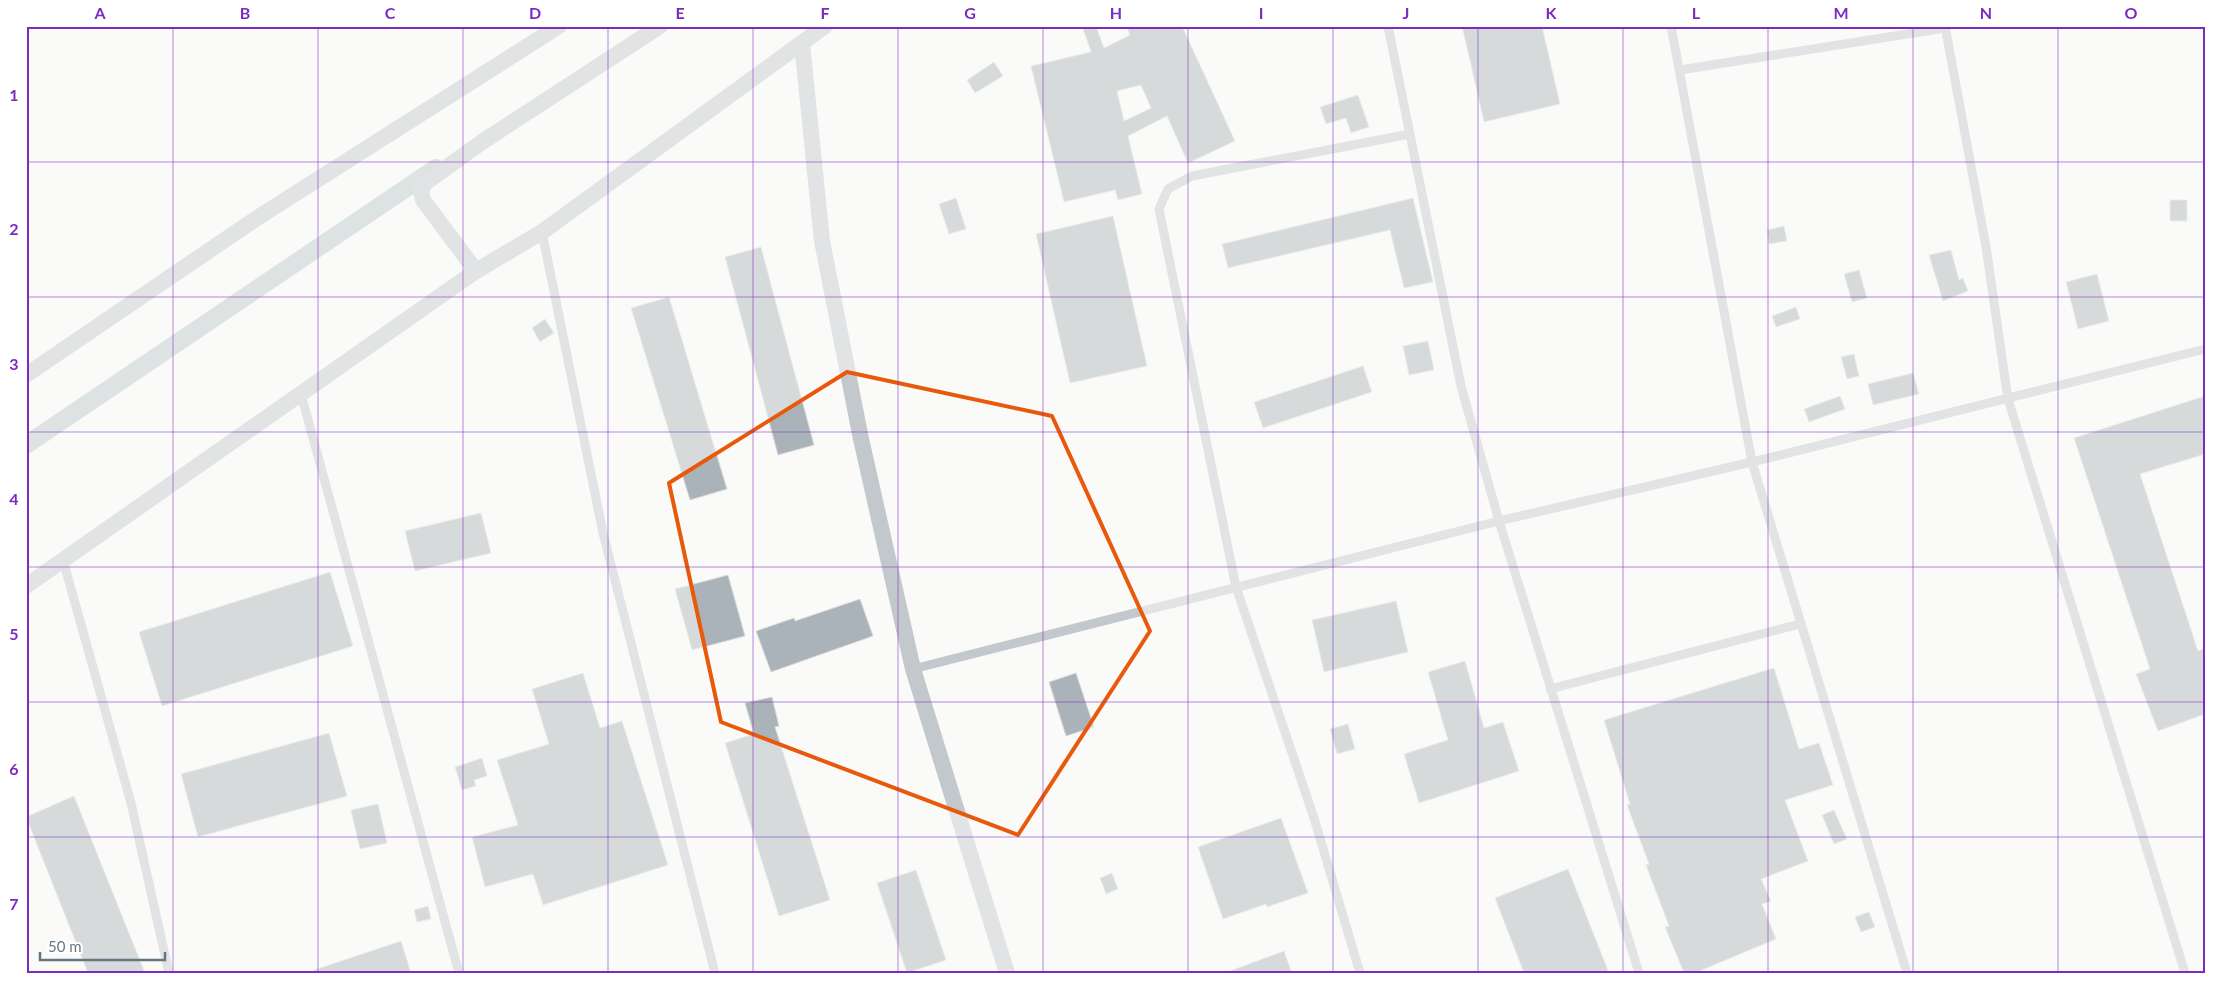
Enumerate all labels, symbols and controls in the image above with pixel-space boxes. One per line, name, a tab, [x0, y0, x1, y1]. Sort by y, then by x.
text: A	[93, 3, 106, 22]
text: B	[240, 3, 250, 22]
text: C	[385, 3, 396, 22]
text: D	[529, 3, 541, 22]
text: E	[675, 3, 685, 22]
text: F	[820, 3, 830, 22]
text: G	[964, 3, 976, 22]
text: H	[1110, 3, 1122, 22]
text: I	[1259, 3, 1263, 22]
text: J	[1403, 3, 1409, 22]
text: K	[1546, 3, 1558, 22]
text: L	[1692, 3, 1701, 22]
text: M	[1833, 3, 1849, 22]
text: N	[1980, 3, 1992, 22]
text: O	[2125, 3, 2138, 22]
text: 1	[9, 85, 19, 104]
text: 2	[9, 219, 19, 238]
text: 3	[9, 354, 19, 373]
text: 4	[9, 489, 19, 508]
text: 5	[9, 624, 19, 643]
text: 6	[9, 759, 19, 778]
text: 7	[9, 894, 19, 913]
scale bar	[40, 929, 165, 961]
text: 50 m	[48, 937, 82, 955]

